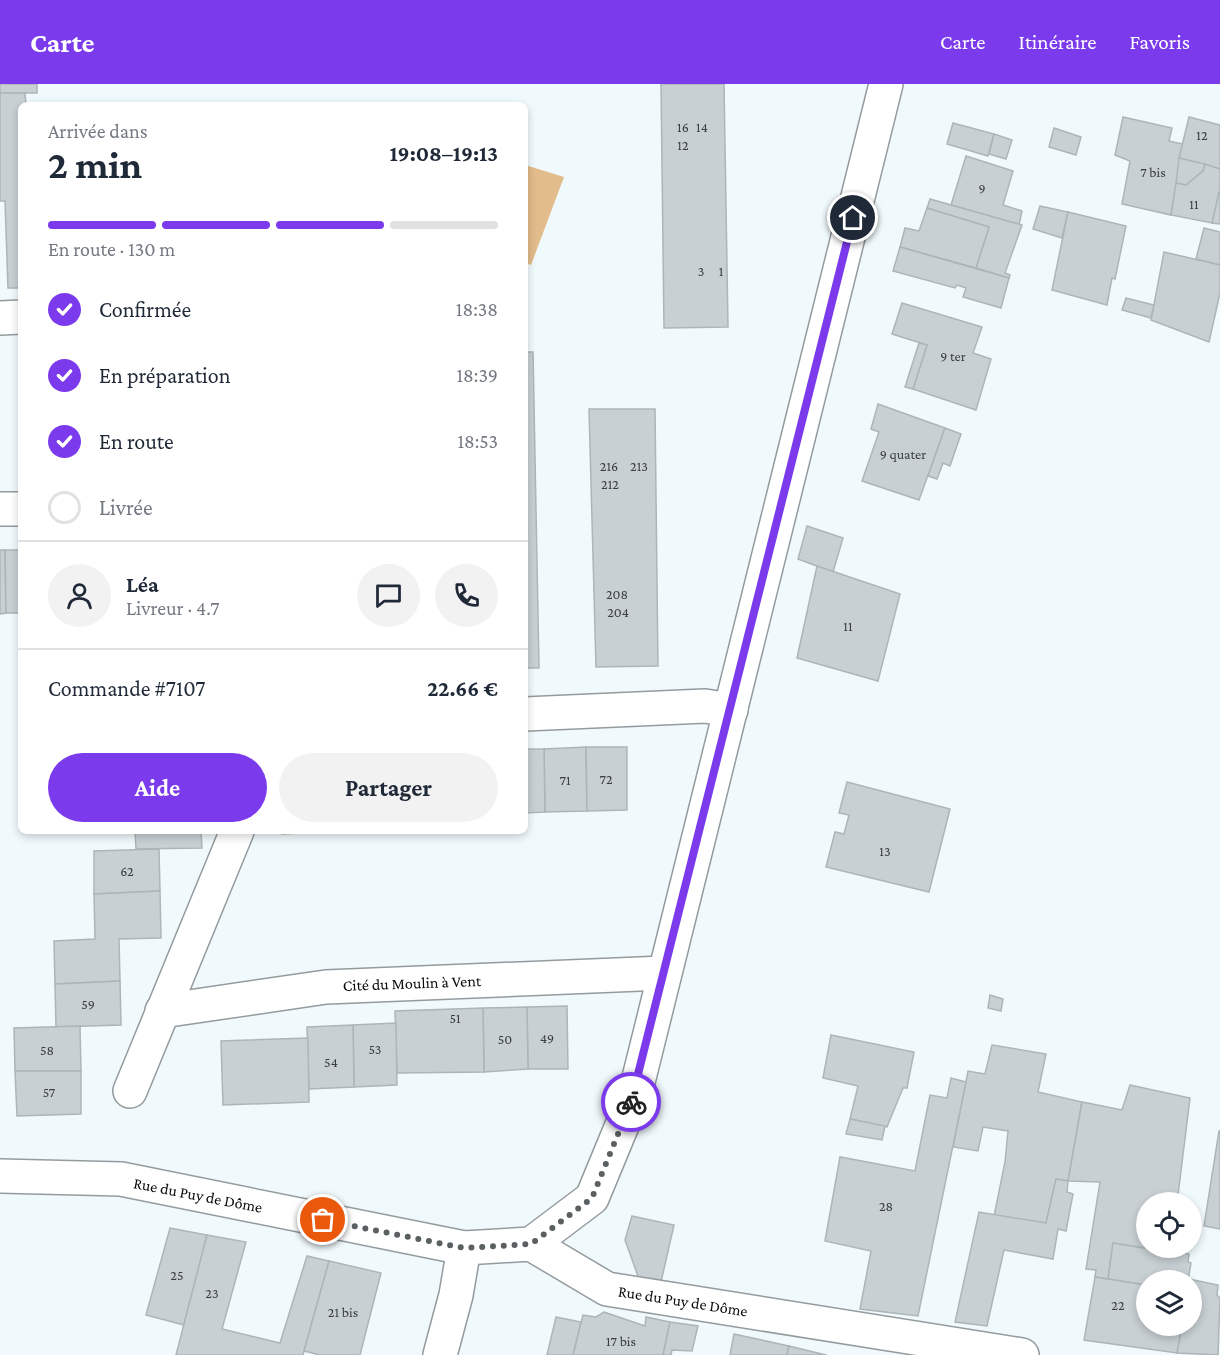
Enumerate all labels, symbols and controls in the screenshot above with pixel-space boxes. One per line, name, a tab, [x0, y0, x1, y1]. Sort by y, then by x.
text: Carte	[30, 27, 95, 58]
text: Carte	[940, 30, 986, 54]
text: Itinéraire	[1019, 30, 1096, 54]
text: Favoris	[1129, 30, 1190, 54]
house number: 16	[677, 119, 689, 135]
house number: 14	[696, 119, 708, 135]
text: Arrivée dans	[48, 120, 148, 142]
house number: 12	[1196, 127, 1208, 143]
house number: 12	[677, 137, 689, 153]
text: 19:08–19:13	[389, 141, 498, 166]
text: 2 min	[48, 143, 142, 186]
house number: 7 bis	[1140, 164, 1166, 180]
house number: 9	[978, 180, 986, 196]
pin	[827, 192, 878, 243]
house number: 11	[1189, 196, 1199, 212]
icon: home	[836, 201, 869, 234]
text: En route · 130 m	[48, 238, 175, 260]
house number: 3	[698, 263, 704, 279]
house number: 1	[719, 263, 724, 279]
icon: check	[48, 293, 81, 326]
text: Confirmée	[99, 297, 191, 322]
text: 18:38	[456, 298, 498, 320]
house number: 9 ter	[940, 348, 966, 364]
icon: check	[48, 359, 81, 392]
text: En préparation	[99, 363, 231, 388]
text: 18:39	[456, 364, 498, 386]
icon: check	[48, 425, 81, 458]
text: En route	[99, 429, 174, 454]
text: 18:53	[457, 430, 498, 452]
house number: 9 quater	[880, 446, 926, 462]
house number: 216	[600, 458, 618, 474]
house number: 213	[630, 458, 648, 474]
house number: 212	[601, 476, 619, 492]
text: Livrée	[99, 495, 153, 520]
button: person	[48, 564, 111, 627]
button: chat	[357, 564, 420, 627]
button: phone	[435, 564, 498, 627]
text: Léa	[126, 572, 159, 597]
house number: 208	[606, 586, 628, 602]
text: Livreur · 4.7	[126, 597, 219, 619]
house number: 204	[607, 604, 629, 620]
house number: 11	[843, 618, 853, 634]
text: Commande #7107	[48, 676, 205, 701]
text: 22.66 €	[427, 676, 498, 701]
button: Aide	[48, 753, 267, 822]
button: Partager	[279, 753, 498, 822]
house number: 72	[599, 771, 613, 787]
house number: 71	[559, 772, 571, 788]
house number: 13	[879, 843, 891, 859]
house number: 62	[120, 863, 134, 879]
street label: Cité du Moulin à Vent	[343, 972, 482, 994]
house number: 59	[81, 996, 95, 1012]
house number: 51	[449, 1010, 461, 1026]
house number: 49	[540, 1030, 554, 1046]
house number: 50	[498, 1031, 512, 1047]
house number: 53	[368, 1041, 382, 1057]
house number: 58	[40, 1042, 54, 1058]
house number: 54	[324, 1054, 338, 1070]
courier	[601, 1072, 661, 1132]
house number: 57	[43, 1084, 56, 1100]
icon: bike	[615, 1086, 648, 1119]
street label: Rue du Puy de Dôme	[132, 1174, 264, 1217]
map controls	[1136, 1192, 1202, 1336]
button: locate	[1136, 1192, 1202, 1258]
pin	[297, 1194, 348, 1245]
house number: 28	[879, 1198, 893, 1214]
icon: bag	[306, 1203, 339, 1236]
house number: 25	[170, 1267, 184, 1283]
button: layers	[1136, 1270, 1202, 1336]
street label: Rue du Puy de Dôme	[617, 1282, 749, 1321]
house number: 23	[205, 1285, 219, 1301]
house number: 22	[1111, 1297, 1125, 1313]
house number: 21 bis	[328, 1304, 358, 1320]
house number: 17 bis	[606, 1333, 636, 1349]

